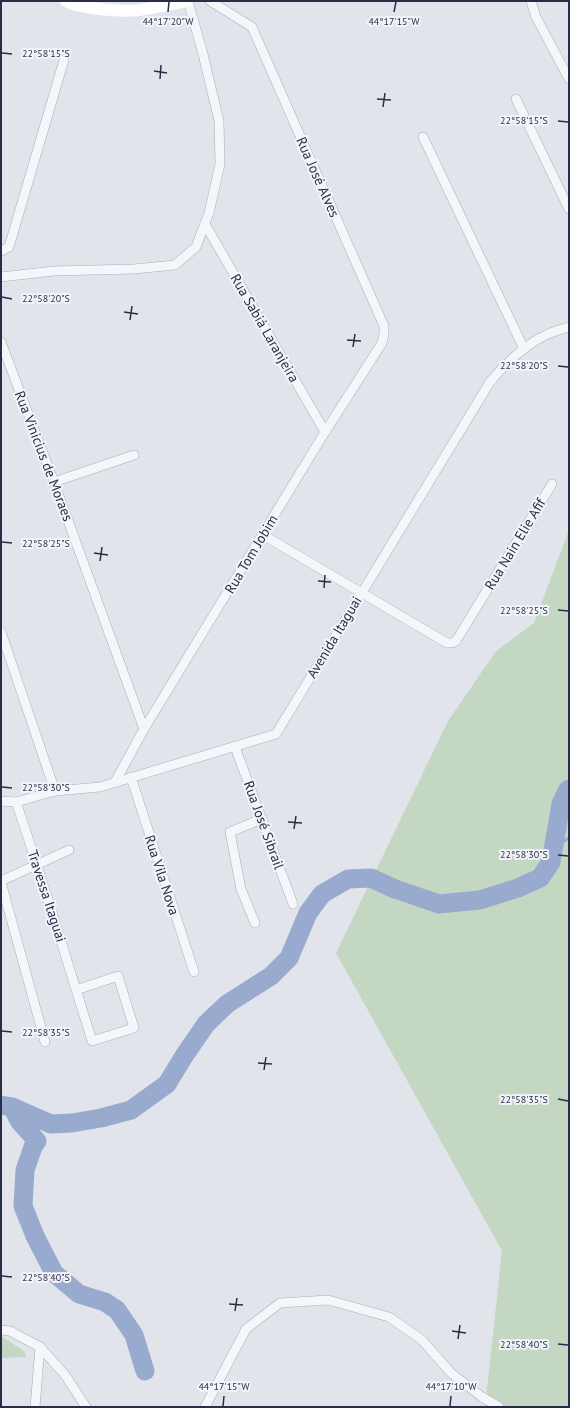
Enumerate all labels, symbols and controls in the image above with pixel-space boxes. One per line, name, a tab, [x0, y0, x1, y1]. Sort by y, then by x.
text: 44°17'20"W	[142, 15, 194, 28]
text: 44°17'15"W	[368, 15, 420, 28]
text: 22°58'15"S	[22, 47, 70, 60]
text: 22°58'15"S	[500, 114, 548, 127]
street label: Rua José Alves	[292, 134, 344, 220]
street label: Rua Sabiá Laranjeira	[227, 271, 303, 386]
text: 22°58'20"S	[22, 292, 70, 305]
text: 22°58'20"S	[500, 359, 548, 372]
street label: Rua Vinicius de Moraes	[11, 388, 77, 524]
street label: Rua Nain Elie Afif	[481, 494, 550, 593]
street label: Rua Tom Jobim	[220, 511, 282, 597]
text: 22°58'25"S	[22, 537, 70, 550]
street label: Avenida Itaguai	[302, 593, 366, 681]
text: 22°58'25"S	[500, 604, 548, 617]
street label: Rua José Sibrail	[240, 778, 288, 872]
text: 22°58'30"S	[22, 781, 70, 794]
street label: Rua Vila Nova	[141, 833, 183, 917]
street label: Travessa Itaguai	[24, 848, 70, 944]
text: 22°58'30"S	[500, 848, 548, 861]
text: 22°58'35"S	[22, 1026, 70, 1039]
text: 22°58'35"S	[500, 1093, 548, 1106]
text: 22°58'40"S	[22, 1271, 70, 1284]
text: 22°58'40"S	[500, 1338, 548, 1351]
text: 44°17'15"W	[198, 1380, 250, 1393]
text: 44°17'10"W	[425, 1380, 477, 1393]

